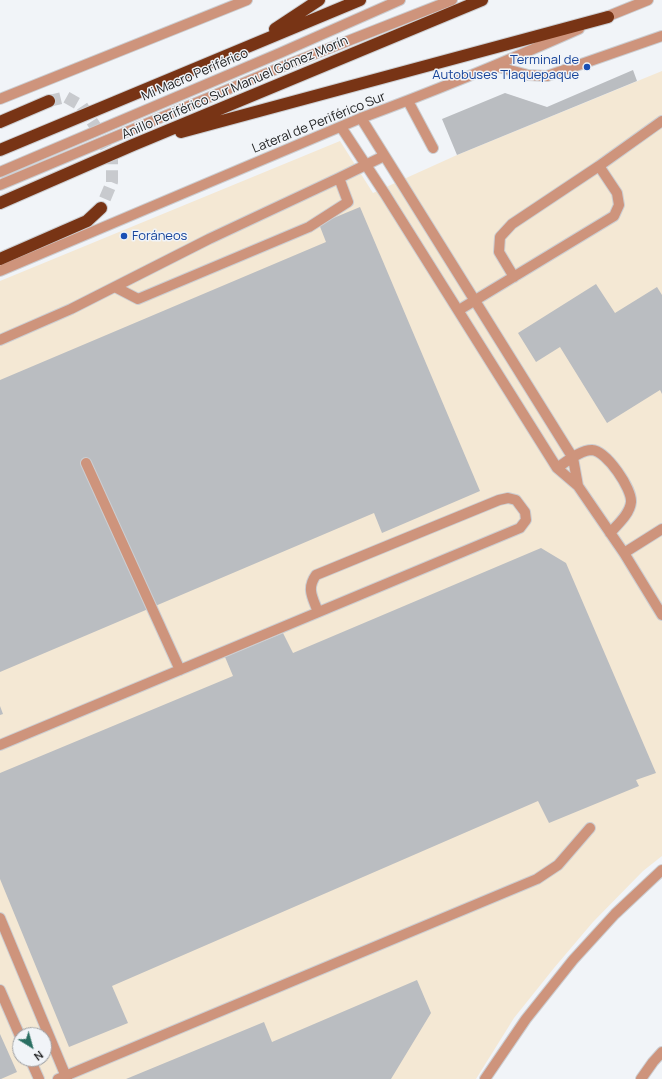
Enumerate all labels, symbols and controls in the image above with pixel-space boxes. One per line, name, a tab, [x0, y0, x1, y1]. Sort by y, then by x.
street label: Anillo Periférico Sur Manuel Gómez Morín	[119, 33, 351, 143]
street label: Mi Macro Periférico	[139, 45, 251, 105]
place label: Terminal de Autobuses Tlaquepaque	[432, 52, 579, 83]
marker: Terminal de Autobuses Tlaquepaque	[582, 62, 592, 72]
street label: Lateral de Periférico Sur	[250, 89, 388, 157]
place label: Foráneos	[132, 228, 187, 244]
marker: Foráneos	[119, 231, 129, 241]
north arrow	[12, 1027, 52, 1067]
text: N	[31, 1048, 47, 1065]

